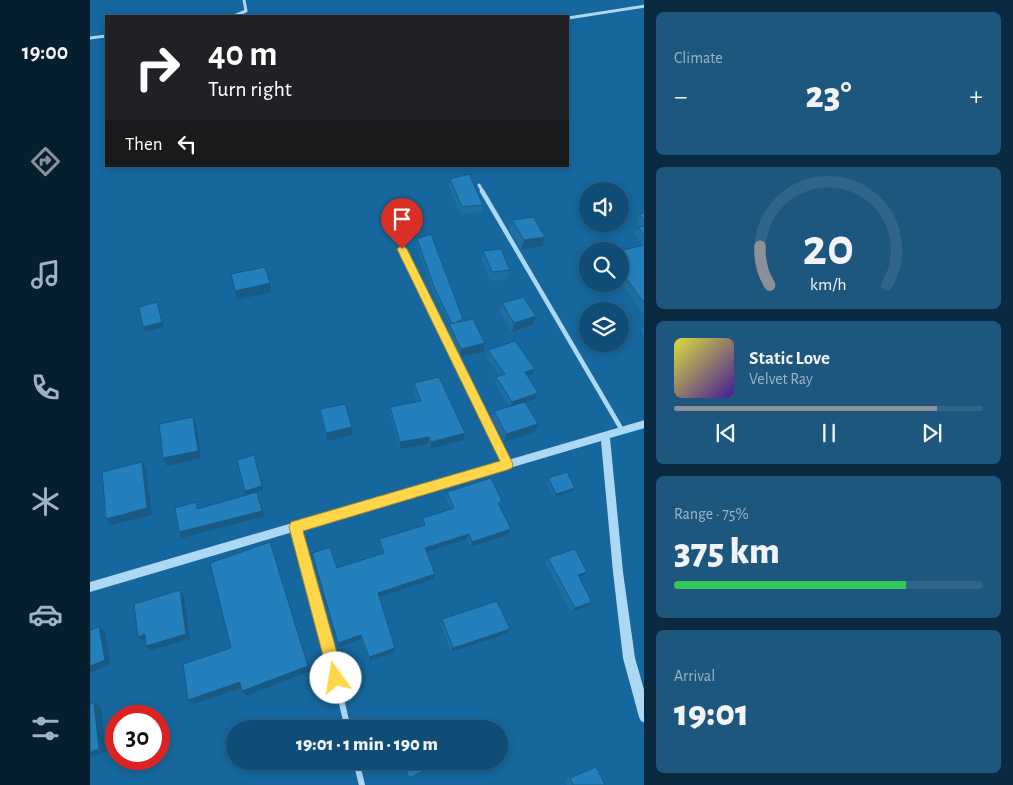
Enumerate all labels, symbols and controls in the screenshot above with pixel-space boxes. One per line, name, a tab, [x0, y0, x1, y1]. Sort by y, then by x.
icon: right	[125, 35, 190, 100]
text: 40 m	[208, 37, 277, 72]
text: 19:00	[22, 41, 68, 63]
text: Climate	[674, 50, 723, 66]
text: 23°	[805, 77, 852, 115]
text: Turn right	[208, 78, 292, 100]
text: −	[674, 83, 687, 111]
text: +	[970, 83, 983, 111]
icon: left	[173, 130, 201, 158]
text: Then	[125, 135, 163, 154]
icon: directions	[28, 144, 63, 179]
map controls	[579, 182, 629, 352]
button: sound	[579, 182, 629, 232]
pin	[381, 198, 423, 249]
icon: arrive	[388, 205, 416, 233]
text: 20	[803, 222, 854, 274]
button: search	[579, 242, 629, 292]
icon: music	[28, 257, 63, 292]
text: km/h	[810, 276, 847, 294]
button: layers	[579, 302, 629, 352]
text: Static Love	[749, 349, 830, 368]
icon: phone	[28, 370, 63, 405]
text: Velvet Ray	[749, 371, 813, 387]
icon: previous	[712, 419, 740, 447]
icon: pause	[815, 419, 843, 447]
icon: next	[918, 419, 946, 447]
icon: climate	[28, 484, 63, 519]
text: Range · 75%	[674, 506, 749, 522]
text: 375 km	[674, 533, 780, 571]
icon: car	[28, 597, 63, 632]
position arrow	[309, 651, 361, 703]
text: Arrival	[674, 668, 715, 684]
text: 19:01	[674, 695, 749, 733]
speed limit sign: 30	[105, 705, 170, 770]
icon: filters	[28, 711, 63, 746]
text: 19:01 · 1 min · 190 m	[296, 735, 438, 754]

